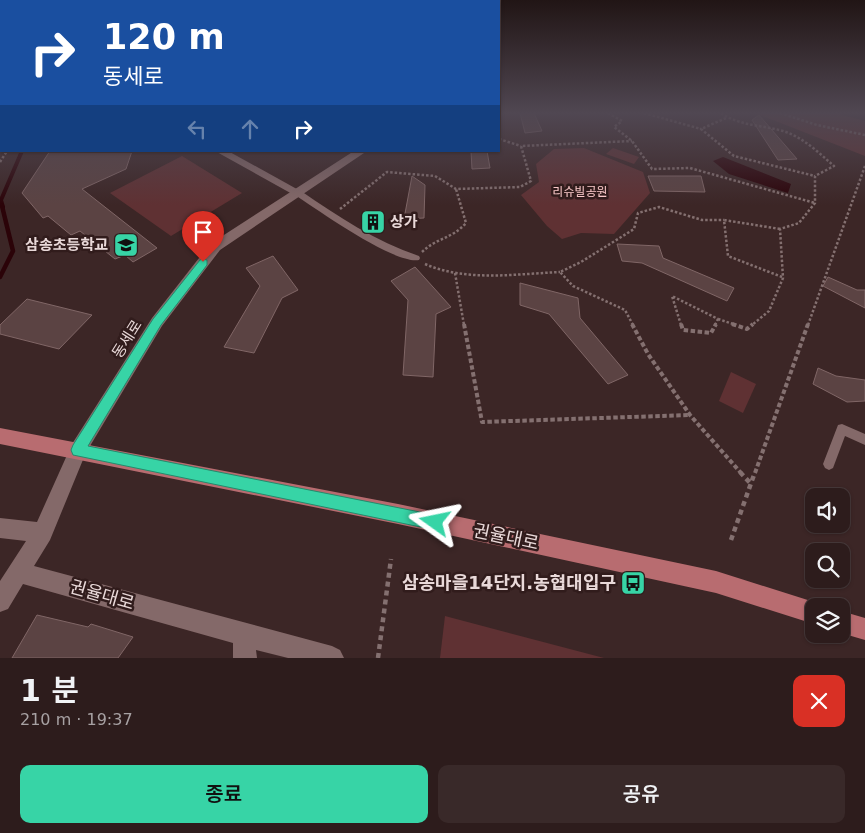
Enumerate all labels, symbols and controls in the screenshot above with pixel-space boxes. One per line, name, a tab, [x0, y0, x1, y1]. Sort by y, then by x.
text: 120 m	[103, 17, 225, 57]
icon: right	[20, 20, 85, 85]
text: 동세로	[103, 64, 164, 89]
icon: left	[183, 115, 211, 143]
icon: ahead	[236, 115, 264, 143]
icon: right	[289, 115, 317, 143]
park label: 리슈빌공원	[552, 185, 608, 199]
building icon: 상가	[360, 209, 386, 235]
pin	[182, 211, 224, 262]
place label: 상가	[390, 213, 418, 231]
icon: arrive	[189, 218, 217, 246]
school or university icon: 삼송초등학교	[113, 232, 139, 258]
place label: 삼송초등학교	[25, 236, 108, 254]
street label: 동세로	[108, 317, 146, 361]
map controls	[805, 488, 850, 643]
button: sound	[805, 488, 850, 533]
position arrow	[408, 495, 460, 547]
street label: 권율대로	[472, 519, 541, 554]
button: search	[805, 543, 850, 588]
bus stop icon: 삼송마을14단지.농협대입구	[620, 570, 646, 596]
place label: 삼송마을14단지.농협대입구	[402, 572, 616, 593]
street label: 권율대로	[67, 575, 137, 614]
button: layers	[805, 598, 850, 643]
text: 1 분	[20, 673, 79, 708]
button: close	[793, 675, 845, 727]
text: 210 m · 19:37	[20, 710, 133, 729]
button: 종료	[20, 765, 428, 823]
button: 공유	[438, 765, 845, 823]

